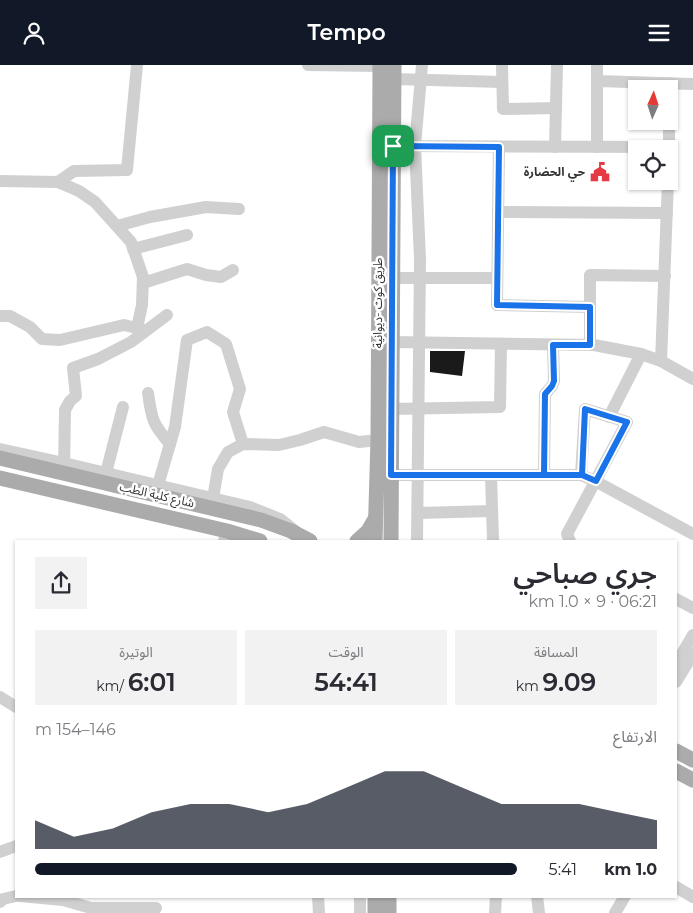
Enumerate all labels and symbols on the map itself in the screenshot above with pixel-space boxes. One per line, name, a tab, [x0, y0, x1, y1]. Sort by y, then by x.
north arrow	[628, 80, 678, 130]
pin	[372, 125, 414, 167]
public building icon: حي الحضارة	[589, 161, 611, 183]
place label: حي الحضارة	[524, 164, 585, 182]
street label: طريق كوت -ديوانية	[370, 258, 386, 348]
street label: شارع كلية الطب	[118, 479, 196, 512]

